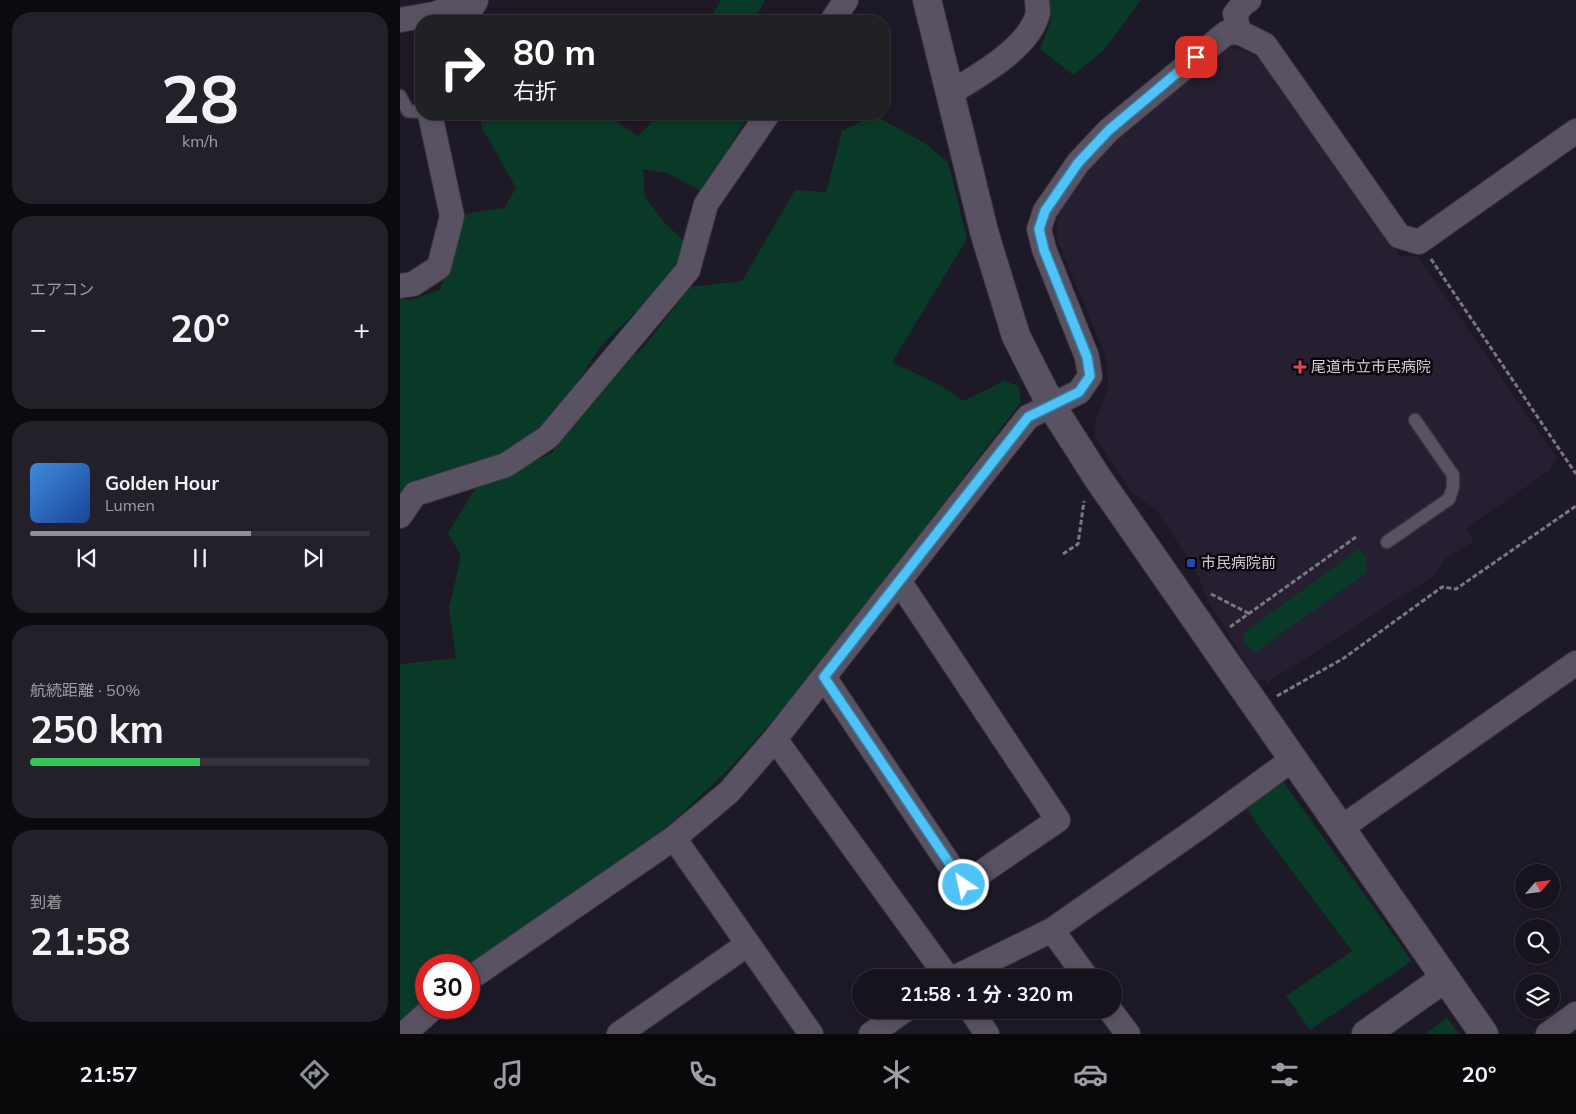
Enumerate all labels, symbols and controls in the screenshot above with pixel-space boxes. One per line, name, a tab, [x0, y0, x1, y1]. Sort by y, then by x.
text: 80 m	[513, 30, 596, 74]
icon: right	[430, 35, 495, 100]
pin	[1175, 36, 1217, 78]
icon: arrive	[1182, 43, 1210, 71]
text: 28	[161, 58, 239, 139]
text: 右折	[513, 77, 557, 105]
text: km/h	[182, 131, 218, 151]
text: エアコン	[30, 279, 94, 299]
text: 20°	[170, 304, 230, 352]
text: −	[30, 311, 47, 346]
text: +	[353, 311, 370, 346]
place label: 尾道市立市民病院	[1311, 357, 1431, 376]
marker: 尾道市立市民病院	[1293, 360, 1307, 374]
text: Golden Hour	[105, 471, 219, 495]
text: Lumen	[105, 495, 155, 515]
icon: previous	[73, 544, 101, 572]
icon: pause	[186, 544, 214, 572]
icon: next	[299, 544, 327, 572]
place label: 市民病院前	[1201, 553, 1276, 572]
marker: 市民病院前	[1185, 557, 1197, 569]
text: 航続距離 · 50%	[30, 680, 140, 700]
text: 250 km	[30, 705, 164, 753]
position arrow	[937, 858, 989, 910]
north arrow	[1515, 864, 1560, 909]
map controls	[1515, 864, 1560, 1019]
text: 到着	[30, 892, 62, 912]
text: 21:58	[30, 917, 131, 965]
button: search	[1515, 919, 1560, 964]
speed limit sign: 30	[415, 954, 480, 1019]
button: layers	[1515, 974, 1560, 1019]
text: 21:58 · 1 分 · 320 m	[901, 982, 1073, 1006]
icon: directions	[297, 1057, 332, 1092]
icon: music	[491, 1057, 526, 1092]
icon: phone	[685, 1057, 720, 1092]
icon: climate	[879, 1057, 914, 1092]
icon: car	[1073, 1057, 1108, 1092]
icon: filters	[1267, 1057, 1302, 1092]
text: 21:57	[80, 1060, 138, 1088]
text: 20°	[1462, 1060, 1496, 1088]

